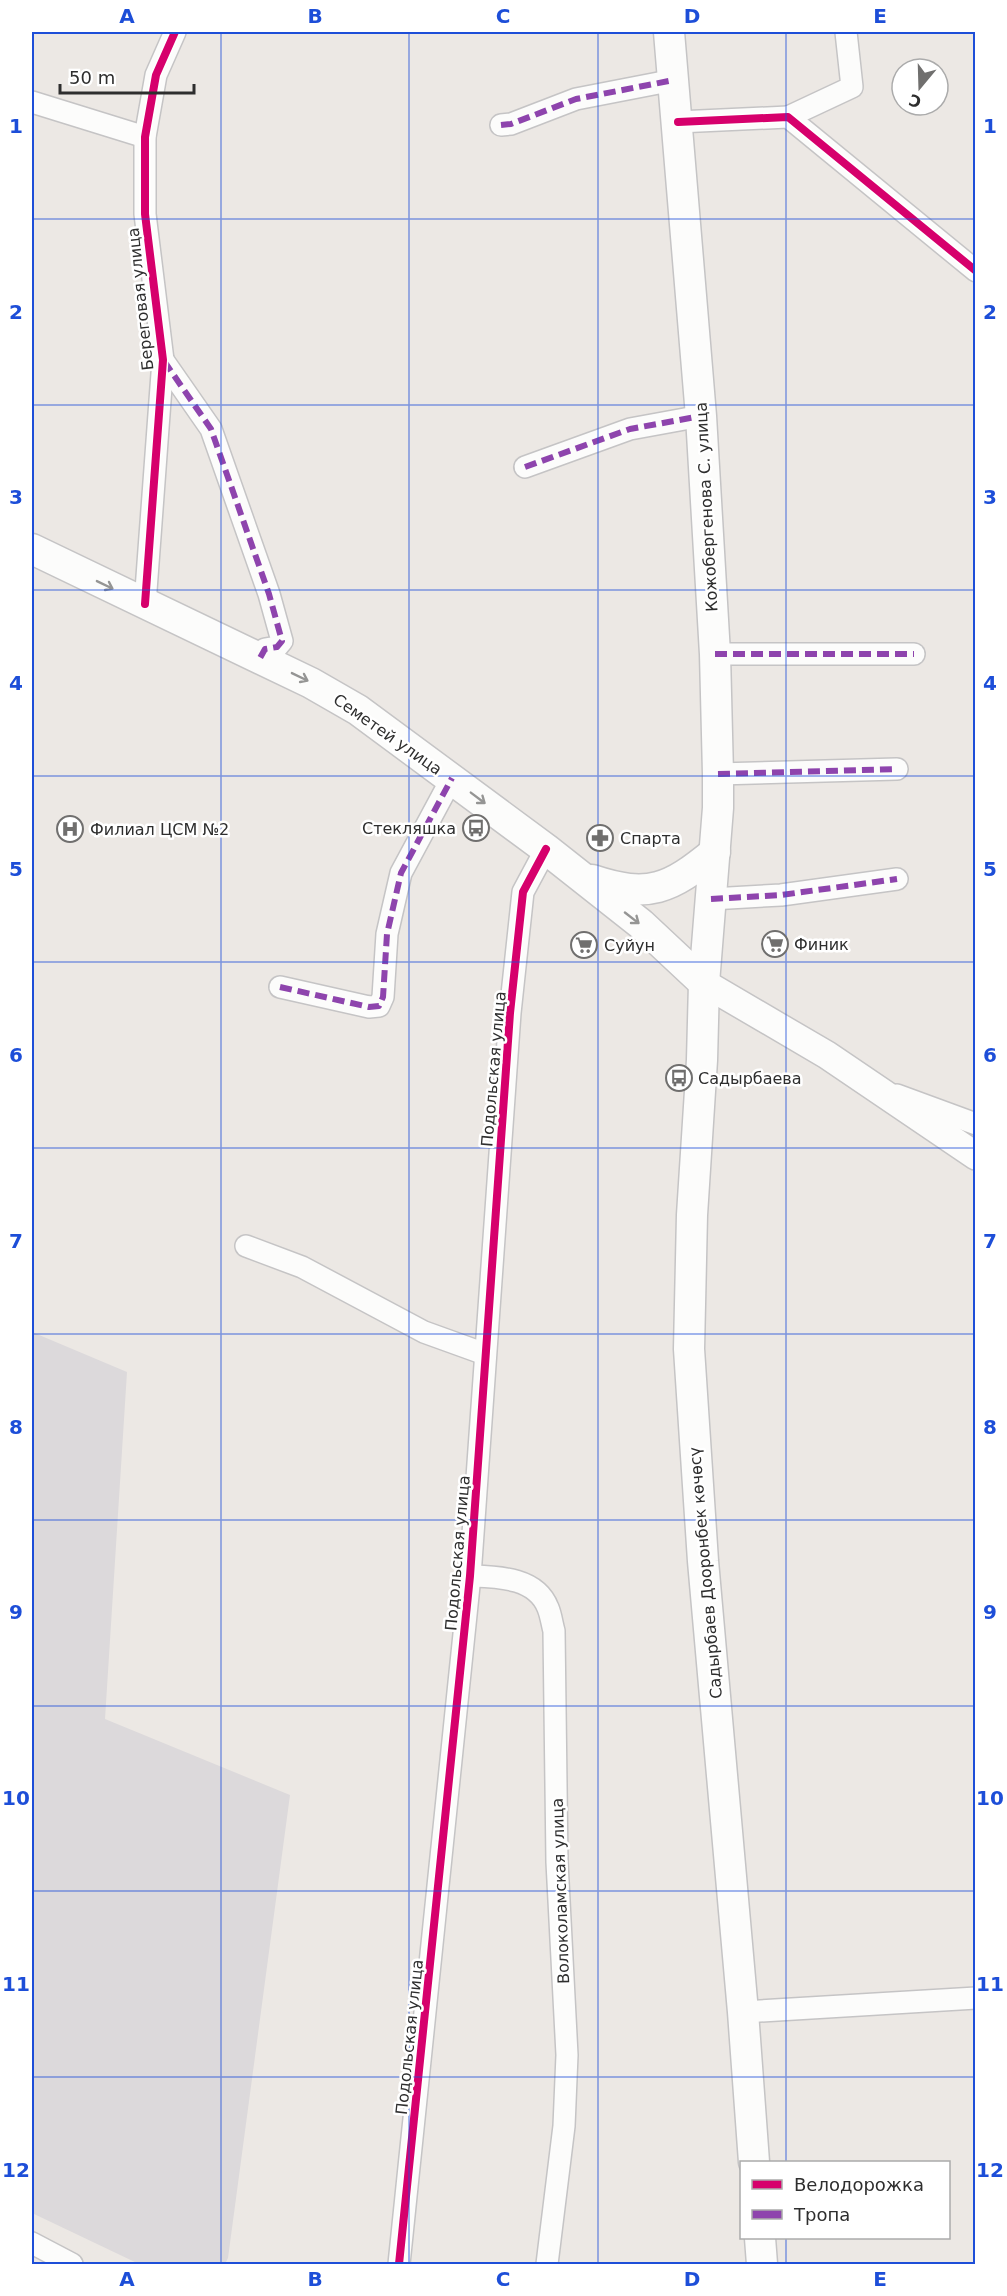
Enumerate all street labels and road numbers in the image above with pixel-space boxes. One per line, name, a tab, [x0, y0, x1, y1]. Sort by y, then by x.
street label: Береговая улица	[124, 226, 157, 371]
street label: Кожобергенова С. улица	[692, 402, 721, 612]
street label: Семетей улица	[330, 690, 446, 779]
street label: Подольская улица	[477, 990, 510, 1148]
street label: Садырбаев Дооронбек көчөсү	[685, 1446, 726, 1700]
street label: Подольская улица	[441, 1474, 474, 1632]
street label: Волоколамская улица	[548, 1798, 573, 1984]
street label: Подольская улица	[392, 1958, 427, 2116]

